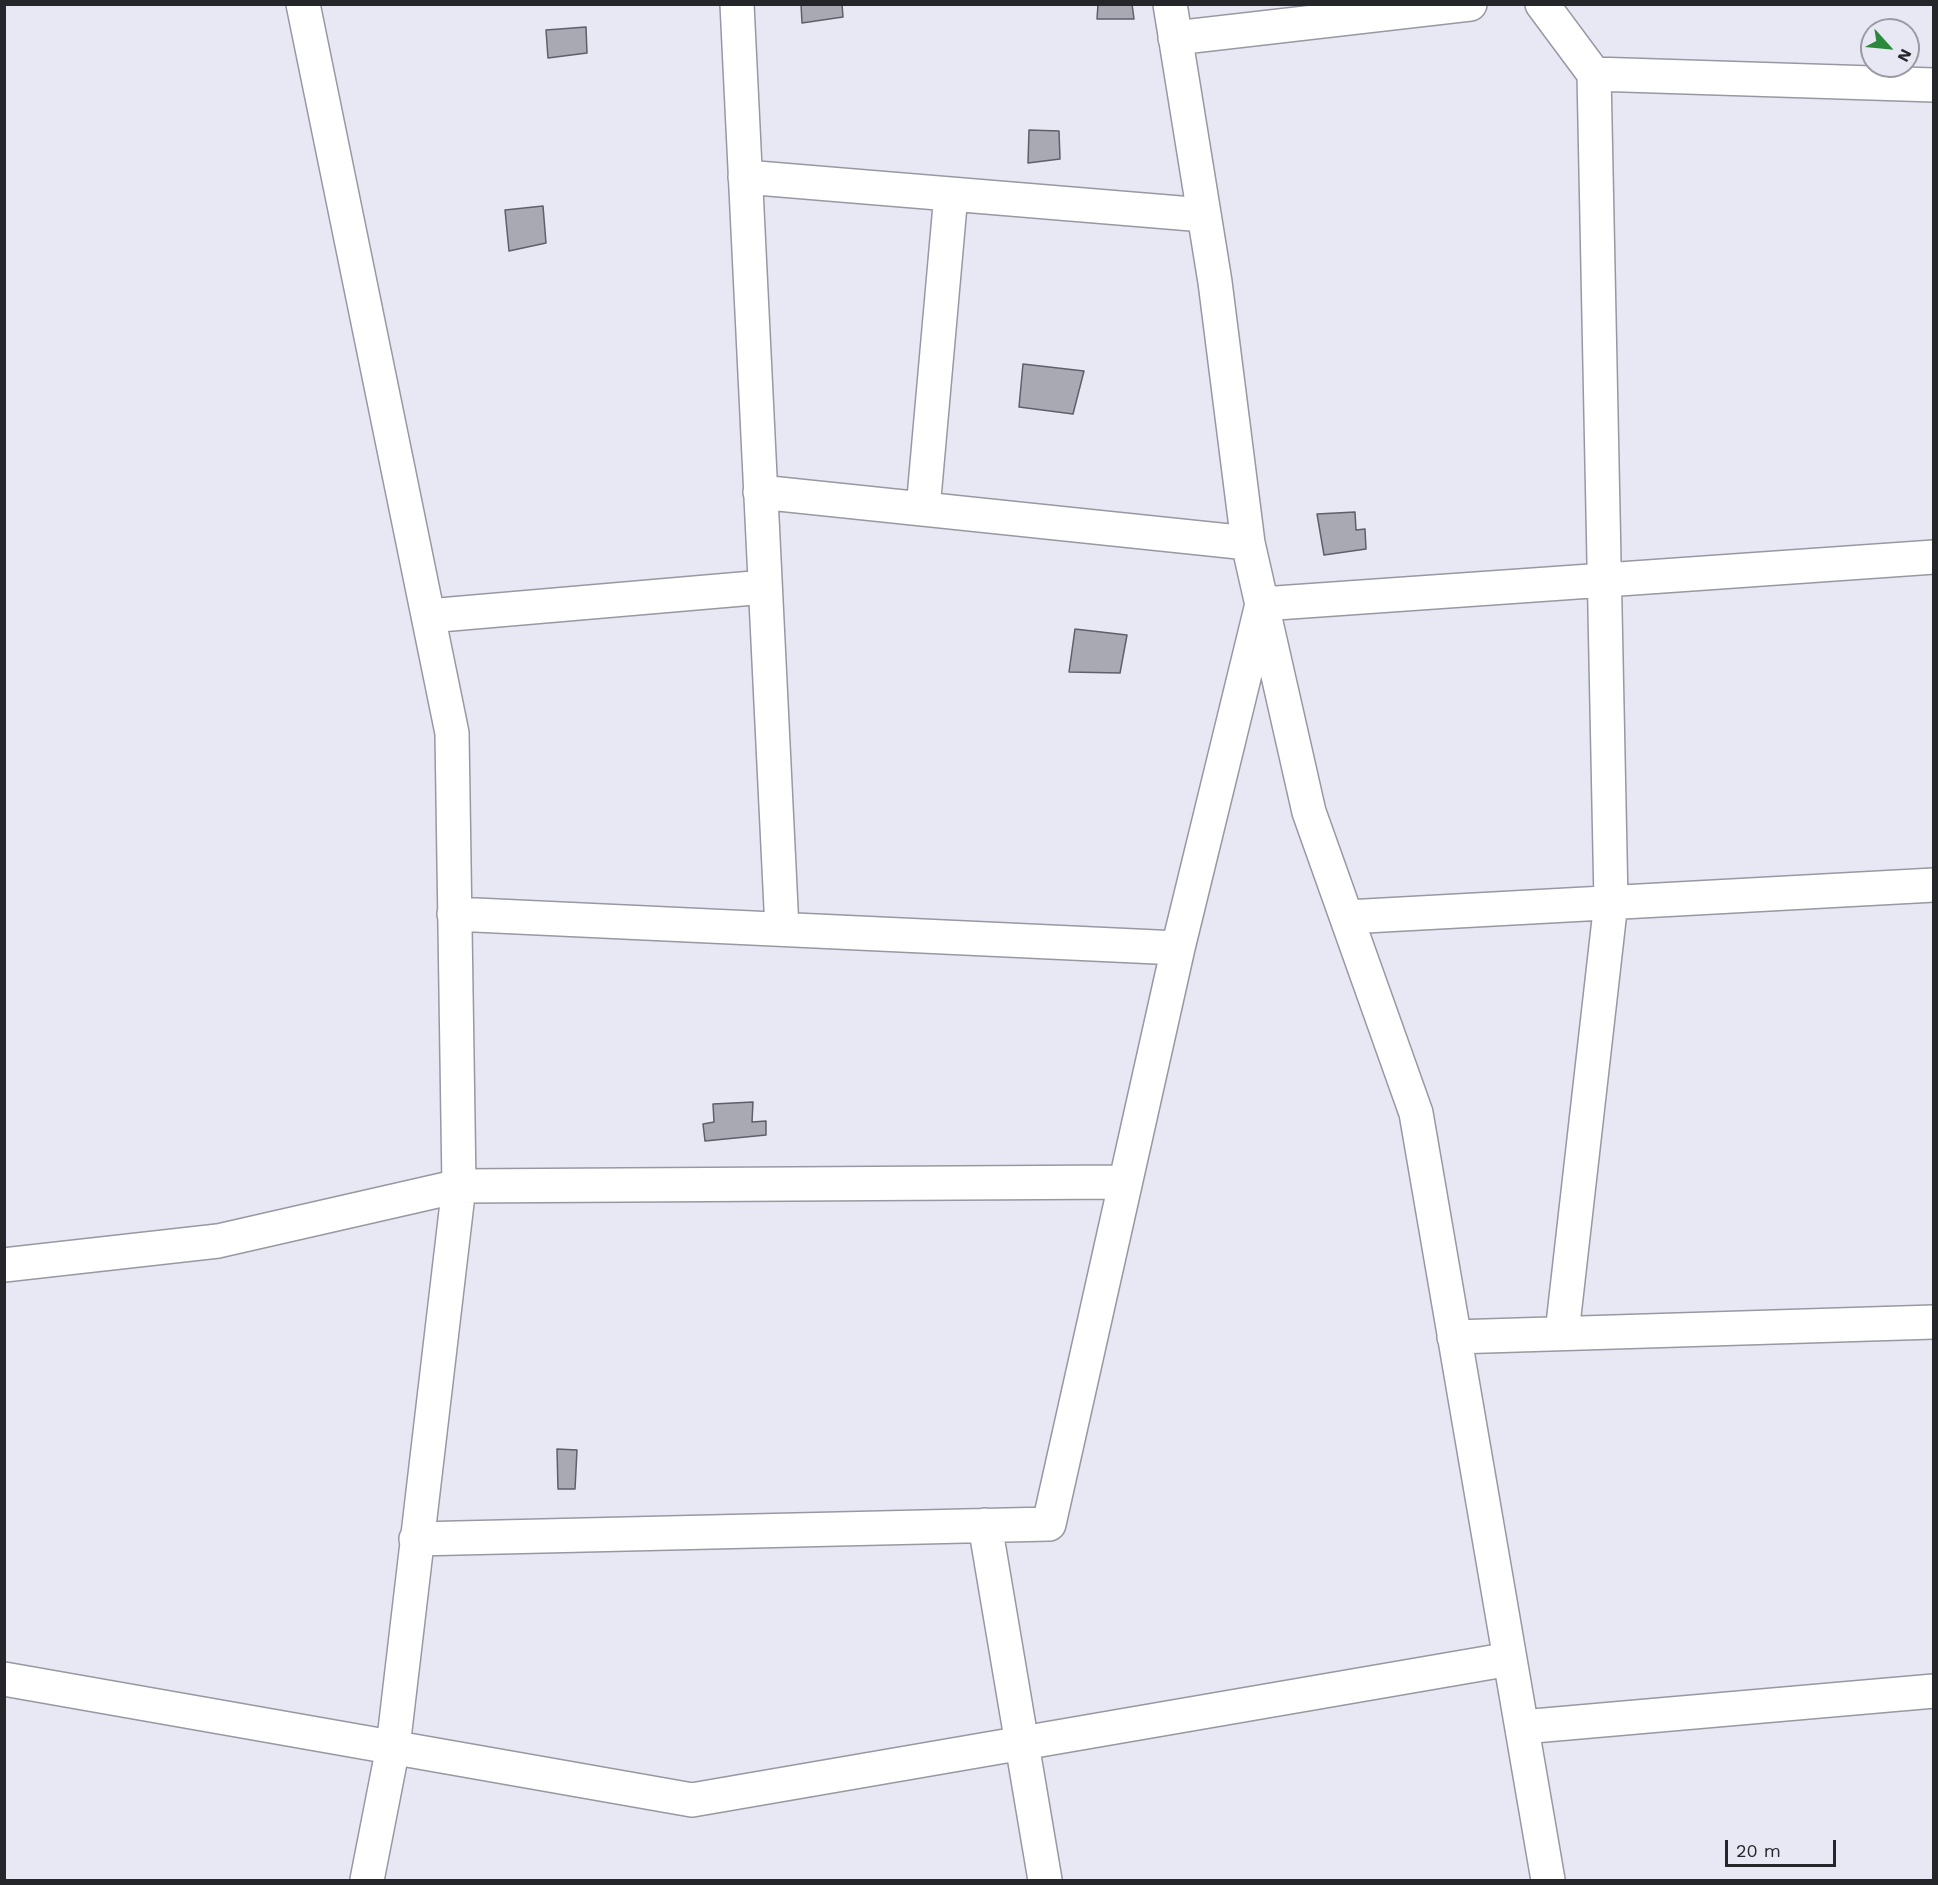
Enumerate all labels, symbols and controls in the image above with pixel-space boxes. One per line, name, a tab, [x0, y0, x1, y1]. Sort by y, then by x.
north arrow	[1860, 18, 1920, 78]
text: N	[1894, 46, 1916, 65]
scale bar	[1728, 1828, 1839, 1866]
text: 20 m	[1736, 1840, 1781, 1861]

